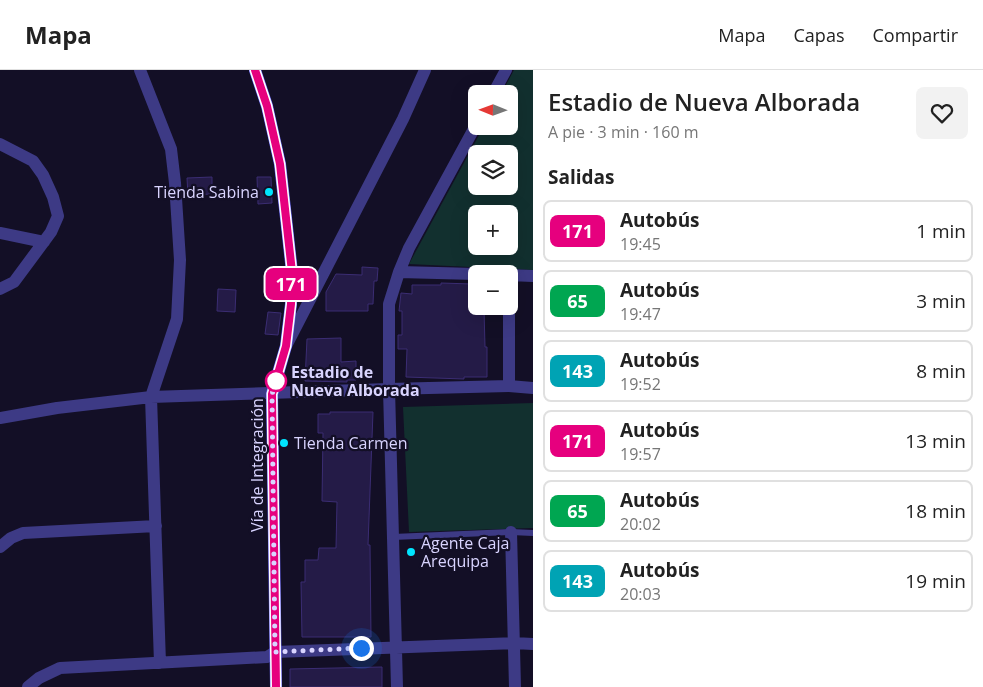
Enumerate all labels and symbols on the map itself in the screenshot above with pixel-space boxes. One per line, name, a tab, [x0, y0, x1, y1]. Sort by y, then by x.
north arrow	[468, 85, 518, 135]
place label: Tienda Sabina	[154, 181, 259, 203]
marker: Tienda Sabina	[263, 186, 275, 198]
line badge: 171	[262, 268, 320, 300]
place label: Estadio de Nueva Alborada	[291, 361, 420, 401]
marker: Estadio de Nueva Alborada	[265, 370, 287, 392]
street label: Vía de Integración	[246, 398, 268, 532]
place label: Tienda Carmen	[294, 432, 408, 454]
marker: Tienda Carmen	[278, 437, 290, 449]
place label: Agente Caja Arequipa	[421, 532, 509, 572]
marker: Agente Caja Arequipa	[405, 546, 417, 558]
your location	[349, 636, 374, 661]

